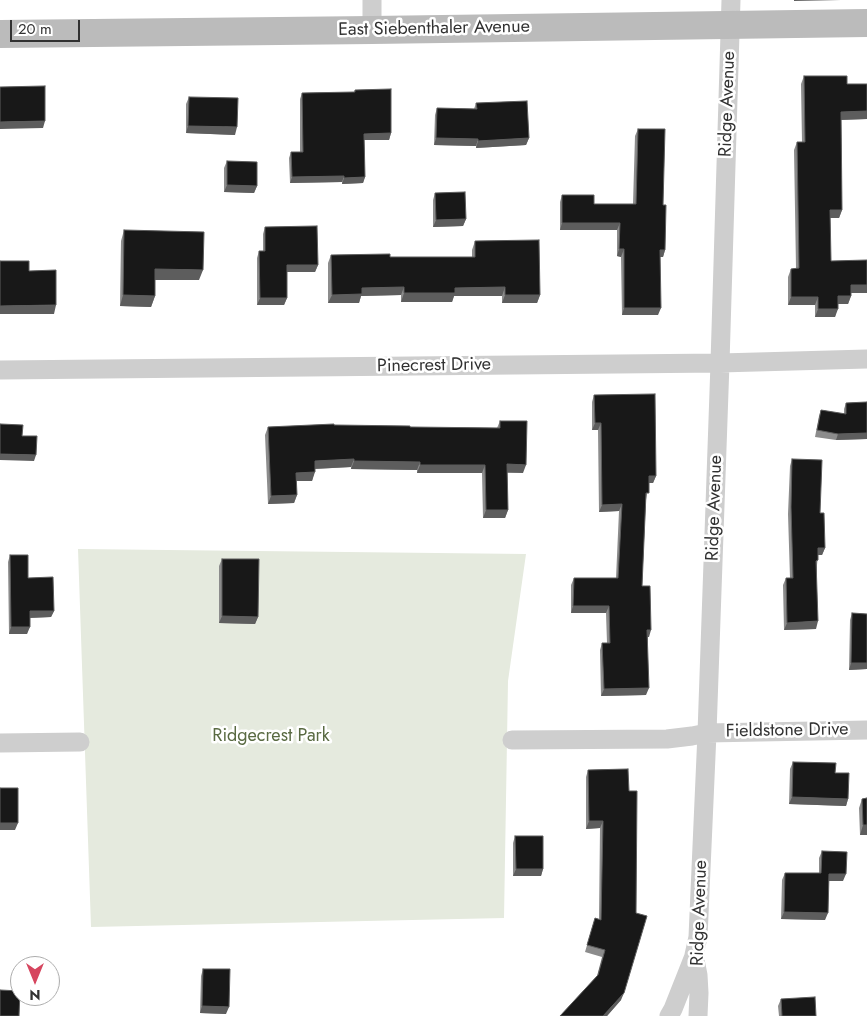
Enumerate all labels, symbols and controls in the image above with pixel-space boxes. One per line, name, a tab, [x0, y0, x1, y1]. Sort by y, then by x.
scale bar	[12, 10, 82, 42]
street label: East Siebenthaler Avenue	[338, 17, 530, 41]
text: 20 m	[18, 18, 52, 40]
street label: Ridge Avenue	[715, 51, 741, 157]
street label: Pinecrest Drive	[377, 354, 491, 378]
street label: Ridge Avenue	[702, 455, 728, 561]
street label: Fieldstone Drive	[725, 719, 849, 743]
park label: Ridgecrest Park	[212, 726, 330, 748]
street label: Ridge Avenue	[687, 860, 713, 966]
north arrow	[10, 956, 60, 1006]
text: N	[29, 985, 41, 1005]

